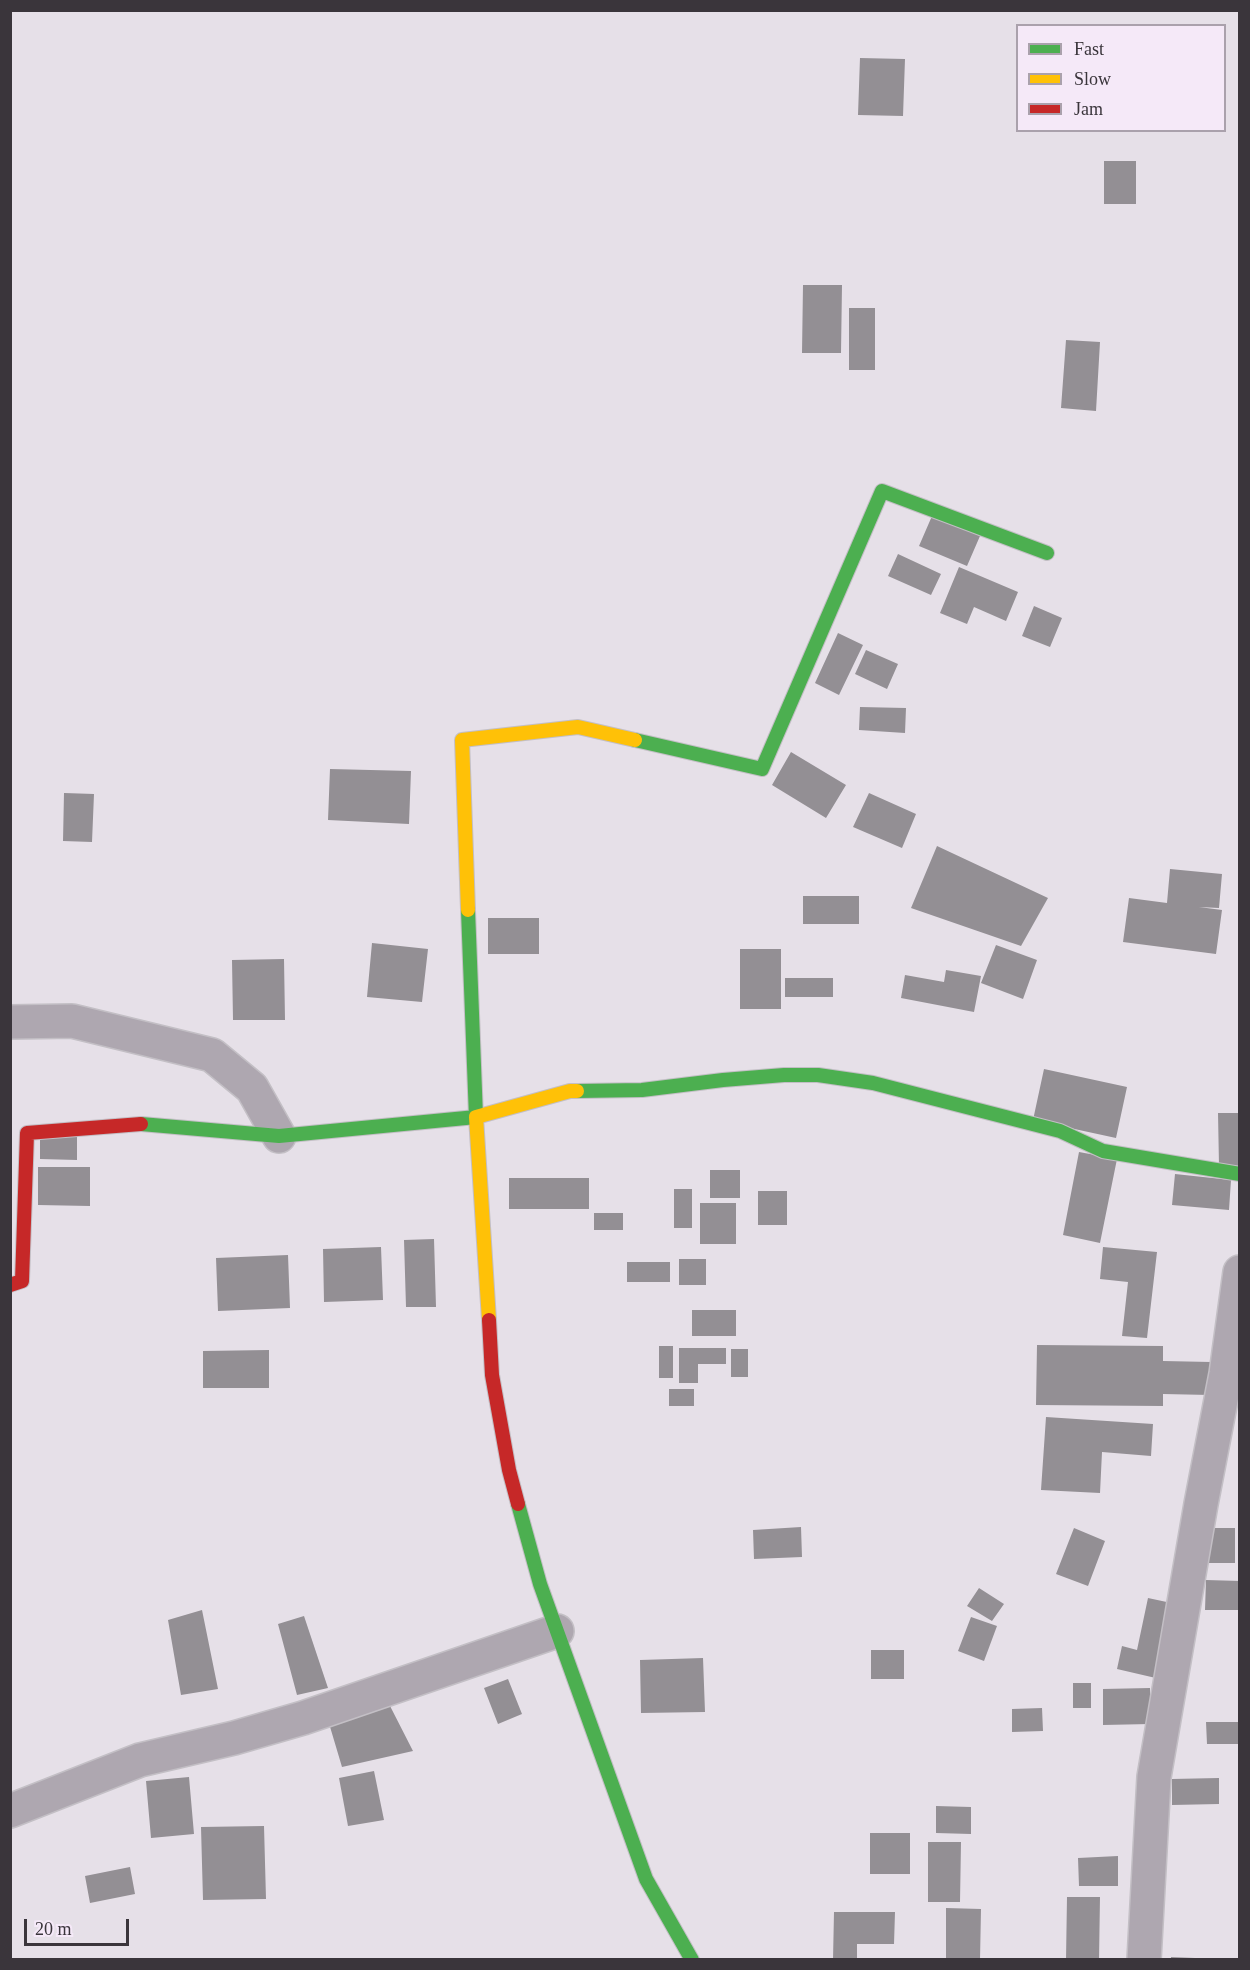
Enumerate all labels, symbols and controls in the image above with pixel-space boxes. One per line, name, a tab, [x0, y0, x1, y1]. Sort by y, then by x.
legend	[1016, 24, 1226, 132]
text: Fast	[1074, 39, 1104, 59]
text: Slow	[1074, 69, 1111, 89]
text: Jam	[1074, 99, 1103, 119]
scale bar	[27, 1907, 132, 1945]
text: 20 m	[35, 1919, 72, 1939]

